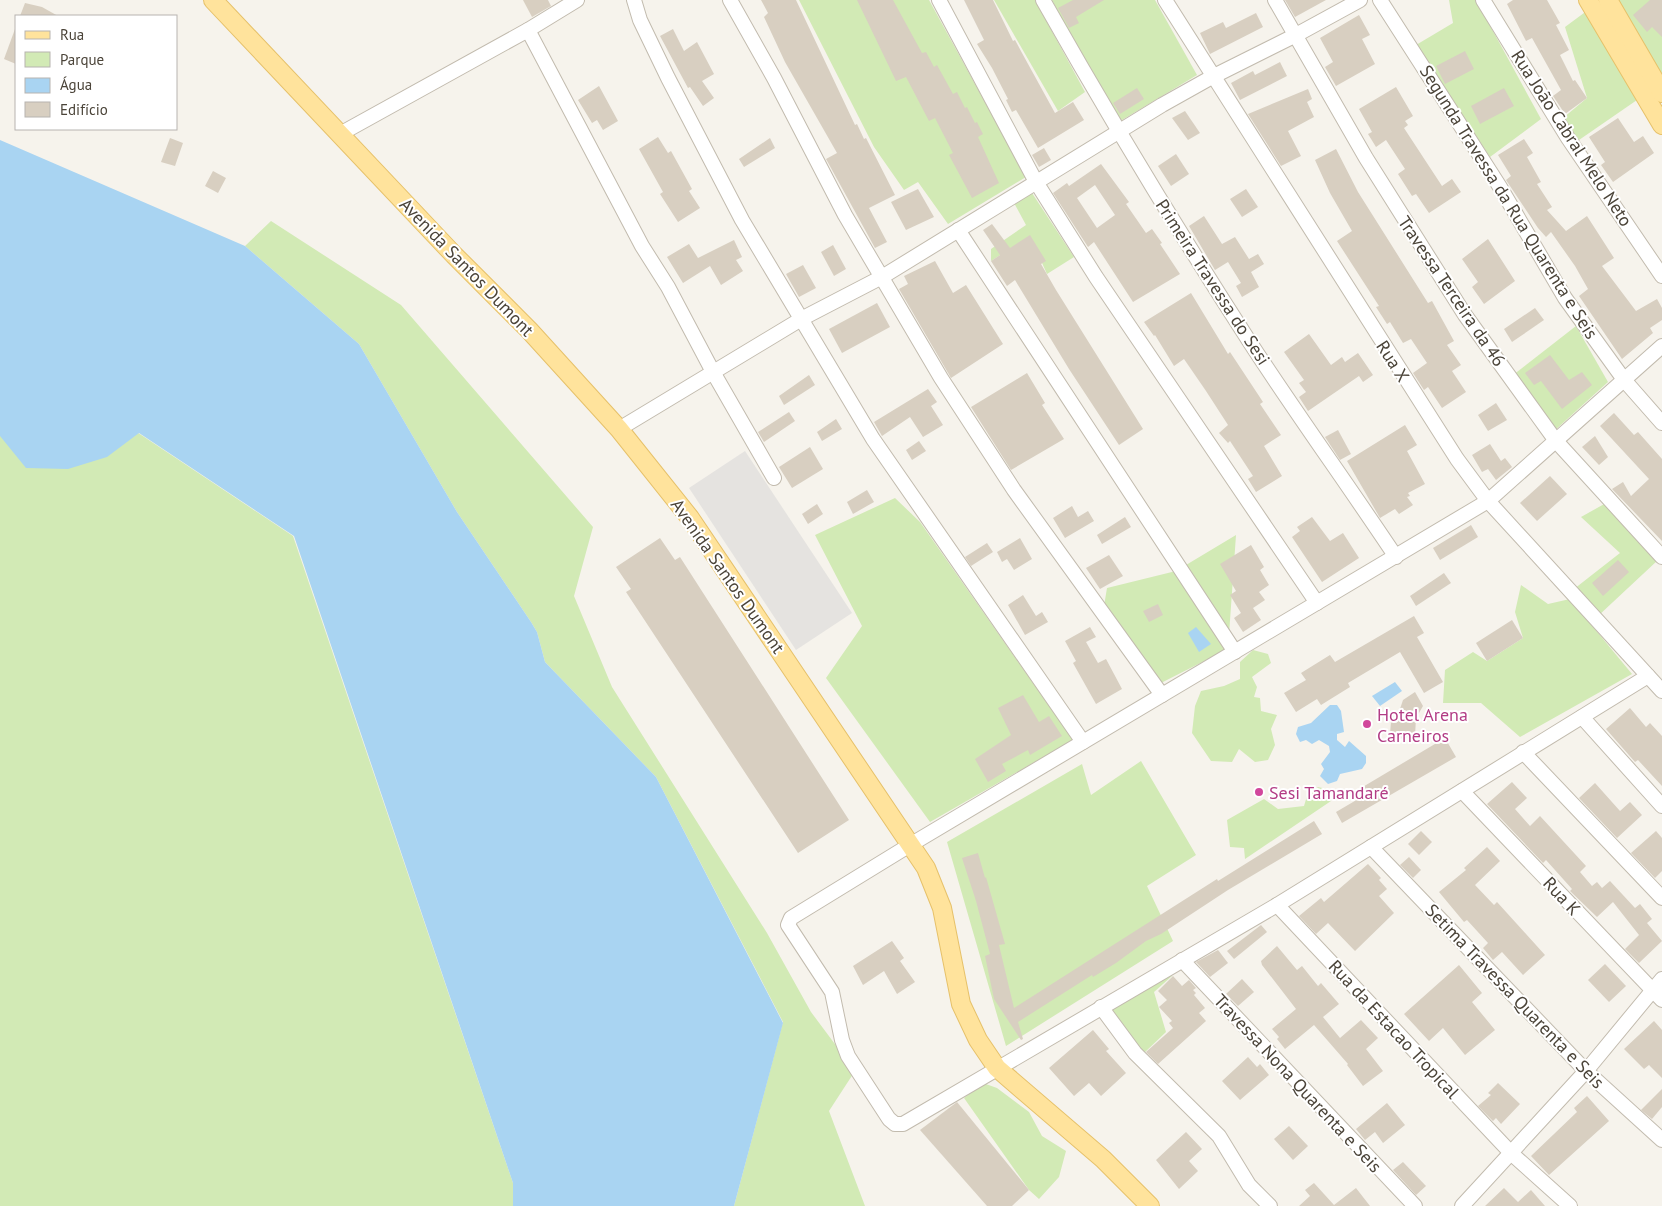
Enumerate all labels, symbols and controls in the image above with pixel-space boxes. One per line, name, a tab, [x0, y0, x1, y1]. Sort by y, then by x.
legend	[15, 15, 178, 130]
text: Rua	[60, 25, 84, 44]
street label: Rua João Cabral Melo Neto	[1506, 45, 1638, 231]
text: Parque	[60, 50, 104, 69]
street label: Segunda Travessa da Rua Quarenta e Seis	[1415, 61, 1603, 343]
text: Água	[60, 75, 92, 94]
text: Edifício	[60, 100, 108, 119]
street label: Avenida Santos Dumont	[395, 193, 539, 341]
street label: Primeira Travessa do Sesi	[1151, 195, 1275, 369]
street label: Travessa Terceira da 46	[1393, 211, 1511, 371]
street label: Rua X	[1371, 336, 1415, 386]
street label: Avenida Santos Dumont	[666, 494, 790, 658]
place label: Hotel Arena Carneiros	[1377, 703, 1468, 747]
marker: Hotel Arena Carneiros	[1361, 718, 1373, 730]
place label: Sesi Tamandaré	[1269, 781, 1389, 804]
marker: Sesi Tamandaré	[1253, 786, 1265, 798]
street label: Rua K	[1538, 872, 1586, 920]
street label: Setima Travessa Quarenta e Seis	[1421, 899, 1609, 1093]
street label: Rua da Estacao Tropical	[1324, 955, 1465, 1104]
street label: Travessa Nona Quarenta e Seis	[1209, 989, 1387, 1177]

